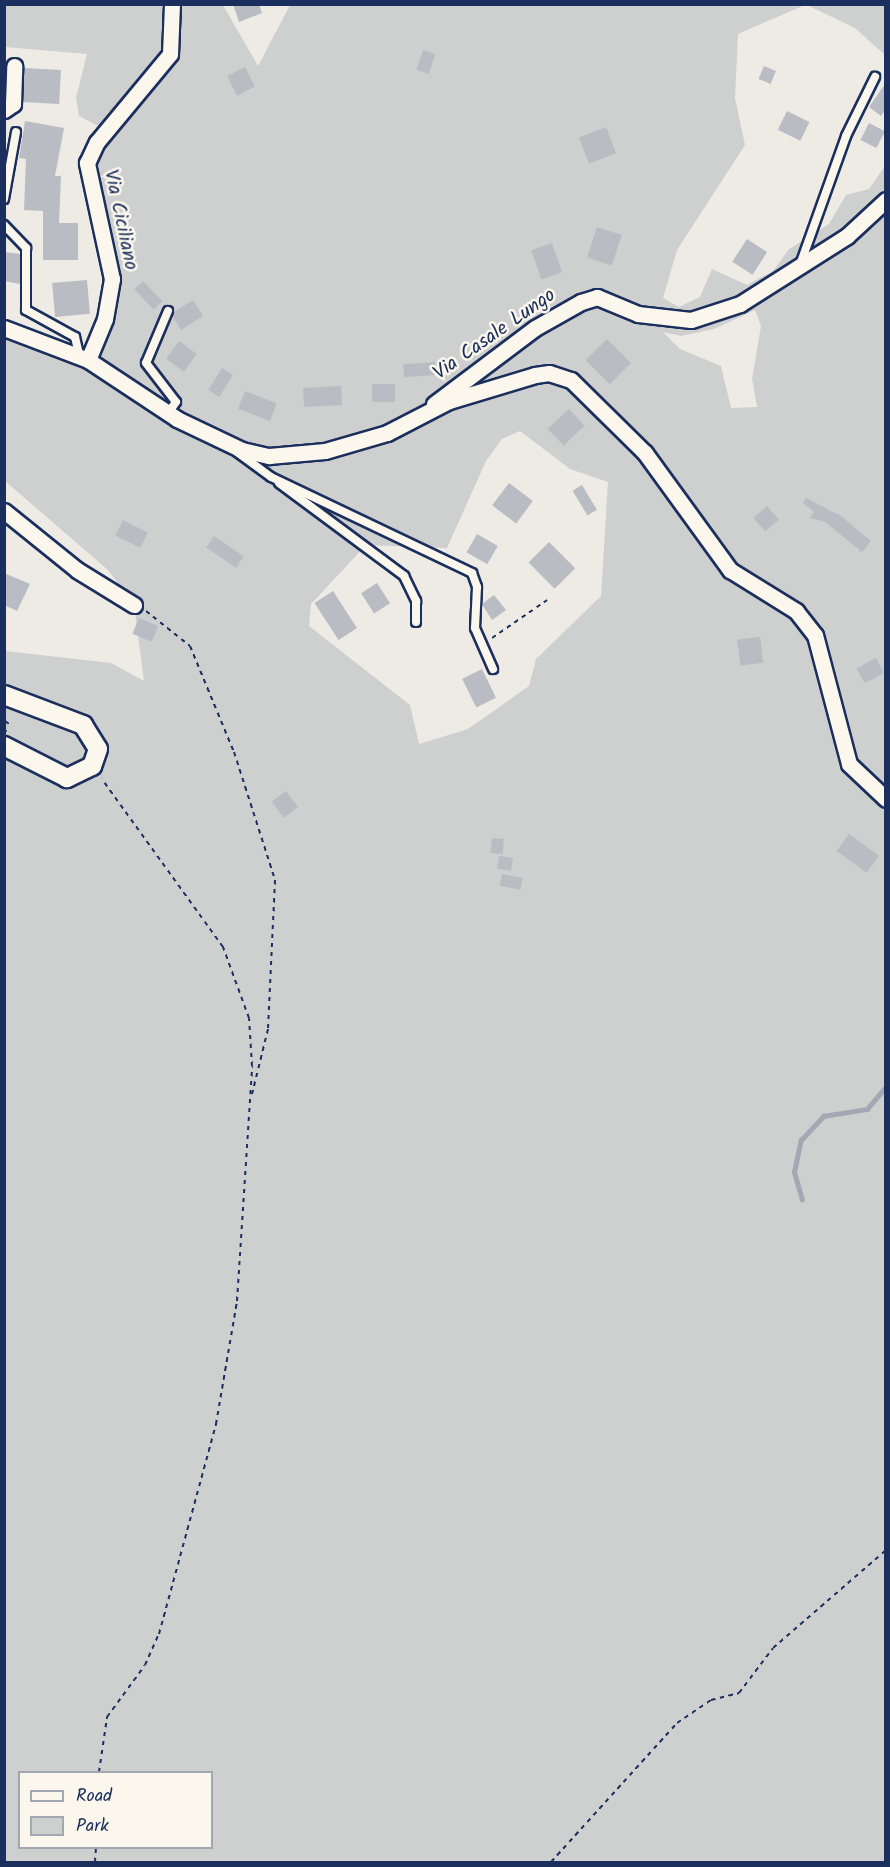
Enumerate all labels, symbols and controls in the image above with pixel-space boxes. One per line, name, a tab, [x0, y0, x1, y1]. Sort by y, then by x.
street label: Via Ciciliano	[98, 168, 142, 272]
street label: Via Casale Lungo	[429, 284, 561, 386]
legend	[18, 1771, 213, 1849]
text: Road	[76, 1782, 112, 1811]
text: Park	[76, 1812, 109, 1841]

